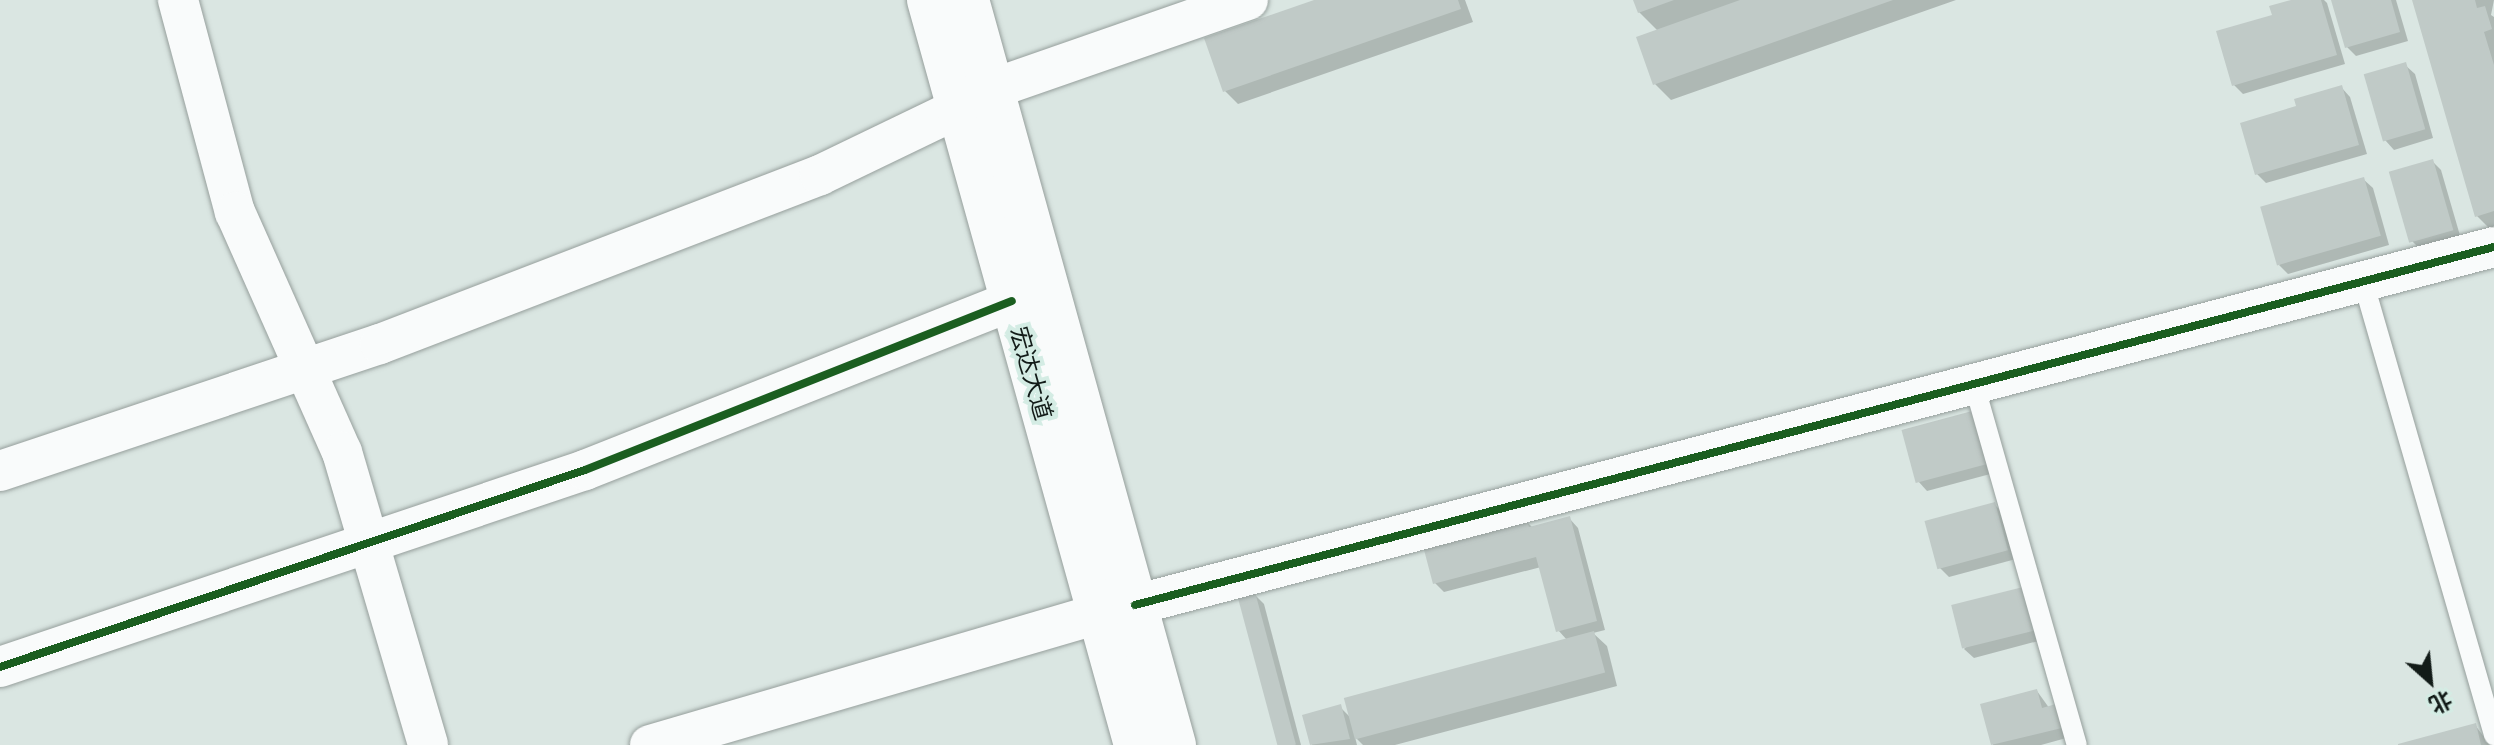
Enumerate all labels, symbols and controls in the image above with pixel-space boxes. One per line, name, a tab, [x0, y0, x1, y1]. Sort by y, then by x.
street label: 宏达大道	[1005, 323, 1059, 423]
north arrow	[2390, 641, 2470, 721]
text: 北	[2425, 686, 2457, 720]

